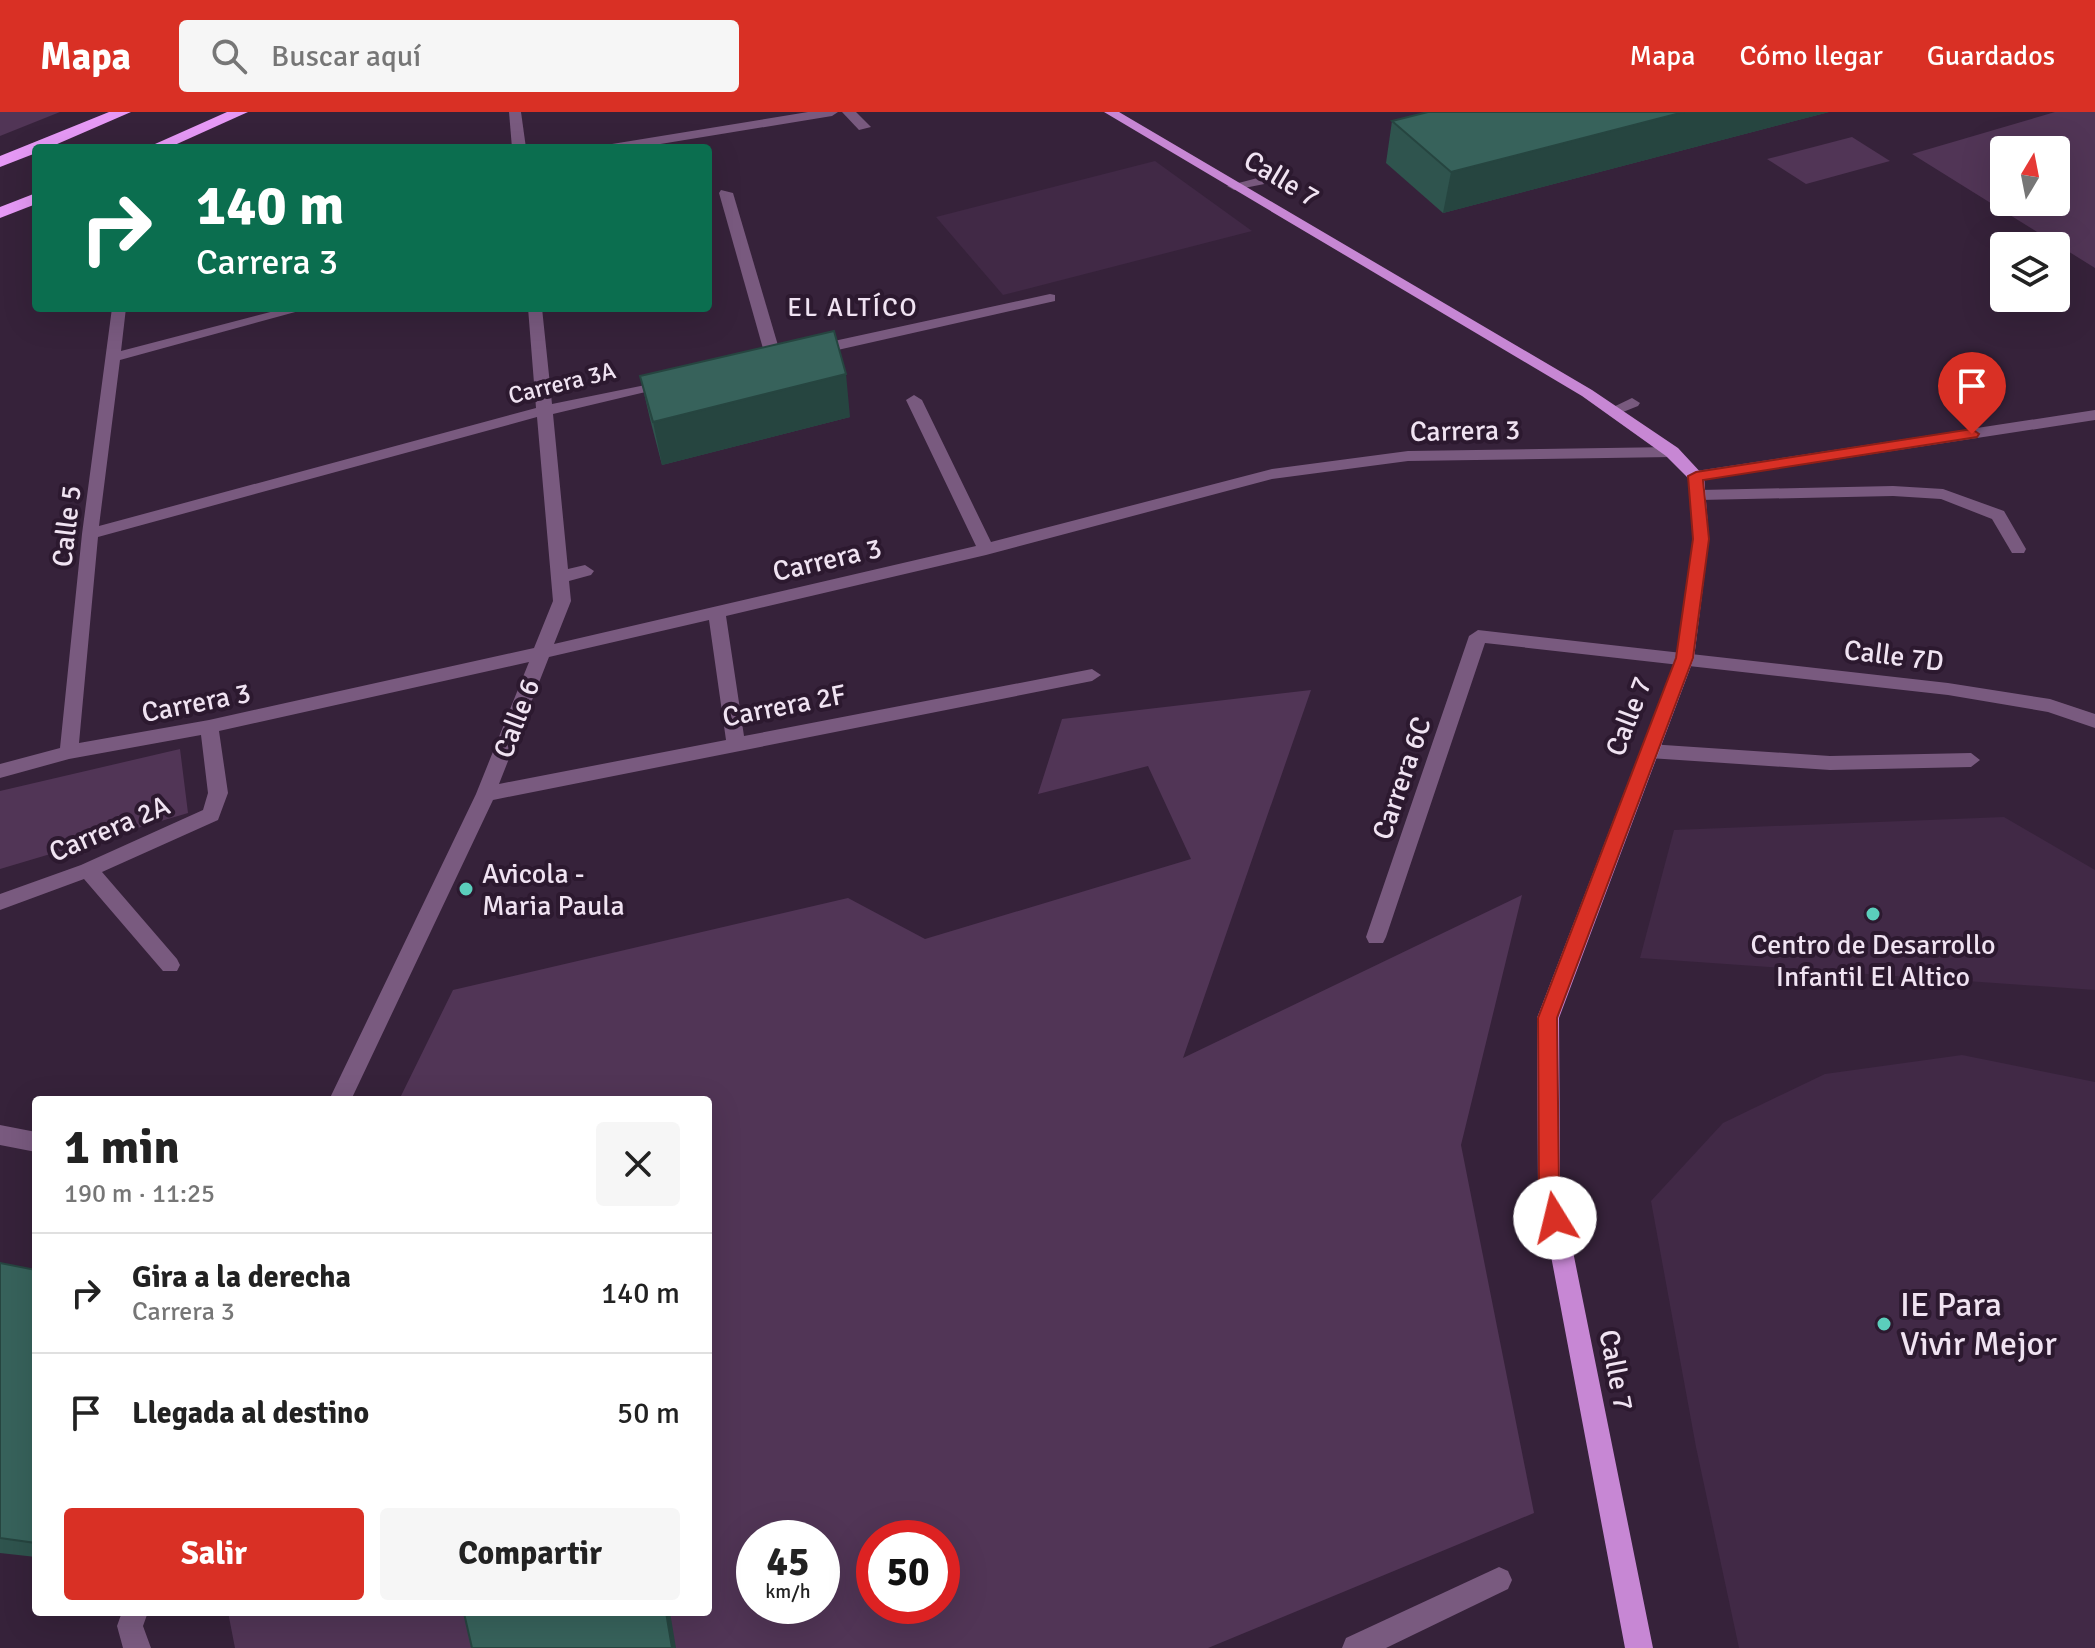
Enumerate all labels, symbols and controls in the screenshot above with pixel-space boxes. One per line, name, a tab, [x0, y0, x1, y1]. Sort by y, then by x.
search box	[179, 20, 739, 92]
text: Mapa	[40, 33, 131, 80]
icon: search	[207, 34, 251, 78]
text: Buscar aquí	[271, 38, 421, 75]
text: Mapa	[1630, 39, 1695, 73]
text: Cómo llegar	[1739, 39, 1883, 73]
text: Guardados	[1927, 39, 2055, 73]
north arrow	[1990, 136, 2070, 216]
map controls	[1990, 136, 2070, 312]
street label: Calle 7	[1238, 143, 1325, 215]
text: 140 m	[196, 171, 344, 240]
icon: right	[64, 176, 168, 280]
button: layers	[1990, 232, 2070, 312]
text: Carrera 3	[196, 240, 338, 285]
district label: EL ALTÍCO	[787, 292, 919, 324]
pin	[1938, 352, 2006, 434]
street label: Carrera 3A	[505, 355, 619, 411]
icon: arrive	[1950, 364, 1994, 408]
street label: Carrera 3	[1409, 413, 1521, 449]
street label: Calle 5	[45, 483, 89, 569]
street label: Carrera 3	[770, 531, 885, 589]
street label: Calle 7D	[1842, 633, 1946, 679]
street label: Calle 7	[1598, 672, 1660, 761]
street label: Calle 6	[486, 674, 548, 763]
street label: Carrera 3	[139, 676, 254, 730]
street label: Carrera 2F	[720, 677, 849, 735]
street label: Carrera 6C	[1365, 713, 1439, 844]
street label: Carrera 2A	[44, 788, 175, 870]
place label: Avicola - Maria Paula	[482, 857, 625, 923]
marker: Avicola - Maria Paula	[457, 880, 475, 898]
marker: Centro de Desarrollo Infantil El Altico	[1864, 905, 1882, 923]
place label: Centro de Desarrollo Infantil El Altico	[1751, 928, 1995, 994]
text: 1 min	[64, 1118, 180, 1177]
button: close	[596, 1122, 680, 1206]
position arrow	[1513, 1176, 1597, 1260]
text: 190 m · 11:25	[64, 1178, 215, 1210]
text: Gira a la derecha	[132, 1259, 351, 1296]
icon: right	[64, 1271, 108, 1315]
text: 140 m	[601, 1275, 680, 1312]
place label: IE Para Vivir Mejor	[1900, 1284, 2057, 1365]
text: Carrera 3	[132, 1296, 235, 1328]
marker: IE Para Vivir Mejor	[1875, 1315, 1893, 1333]
street label: Calle 7	[1592, 1327, 1641, 1414]
icon: arrive	[64, 1391, 108, 1435]
text: Llegada al destino	[132, 1395, 369, 1432]
text: 50 m	[617, 1395, 680, 1432]
button: Salir	[64, 1508, 364, 1600]
button: Compartir	[380, 1508, 680, 1600]
speed limit sign: 50	[856, 1520, 960, 1624]
text: 45	[766, 1537, 810, 1587]
text: km/h	[765, 1579, 811, 1604]

